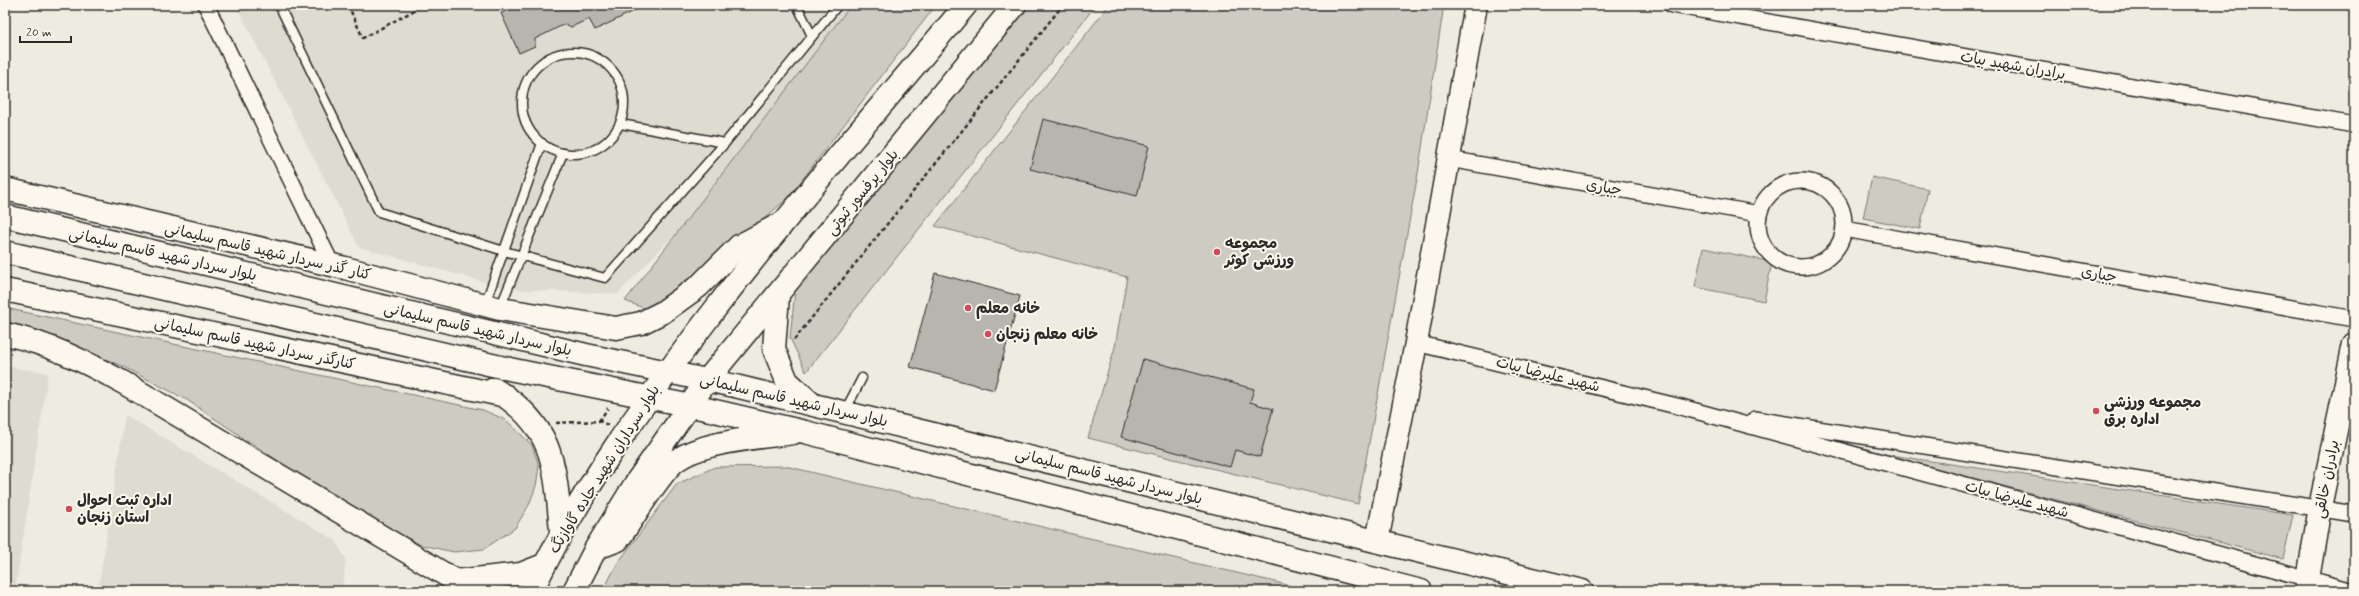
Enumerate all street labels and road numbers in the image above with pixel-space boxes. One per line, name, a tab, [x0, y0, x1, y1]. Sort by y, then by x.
street label: برادران شهید بیات	[1959, 47, 2067, 85]
street label: بلوار پرفسور ثبوتی	[822, 145, 904, 240]
street label: جباری	[1584, 175, 1623, 201]
street label: کنار گذر سردار شهید قاسم سلیمانی	[162, 218, 373, 286]
street label: بلوار سردار شهید قاسم سلیمانی	[67, 224, 259, 287]
street label: جباری	[2079, 262, 2118, 288]
street label: بلوار سردار شهید قاسم سلیمانی	[382, 299, 574, 362]
street label: کنارگذر سردار شهید قاسم سلیمانی	[152, 313, 357, 376]
street label: شهید علیرضا بیات	[1494, 352, 1602, 398]
street label: بلوار سردار شهید قاسم سلیمانی	[698, 370, 890, 433]
street label: بلوار سرداران شهید جاده گاوازنگ	[545, 381, 665, 558]
street label: برادران خالقی	[2310, 438, 2344, 520]
street label: بلوار سردار شهید قاسم سلیمانی	[1013, 444, 1204, 511]
street label: شهید علیرضا بیات	[1963, 477, 2071, 523]

